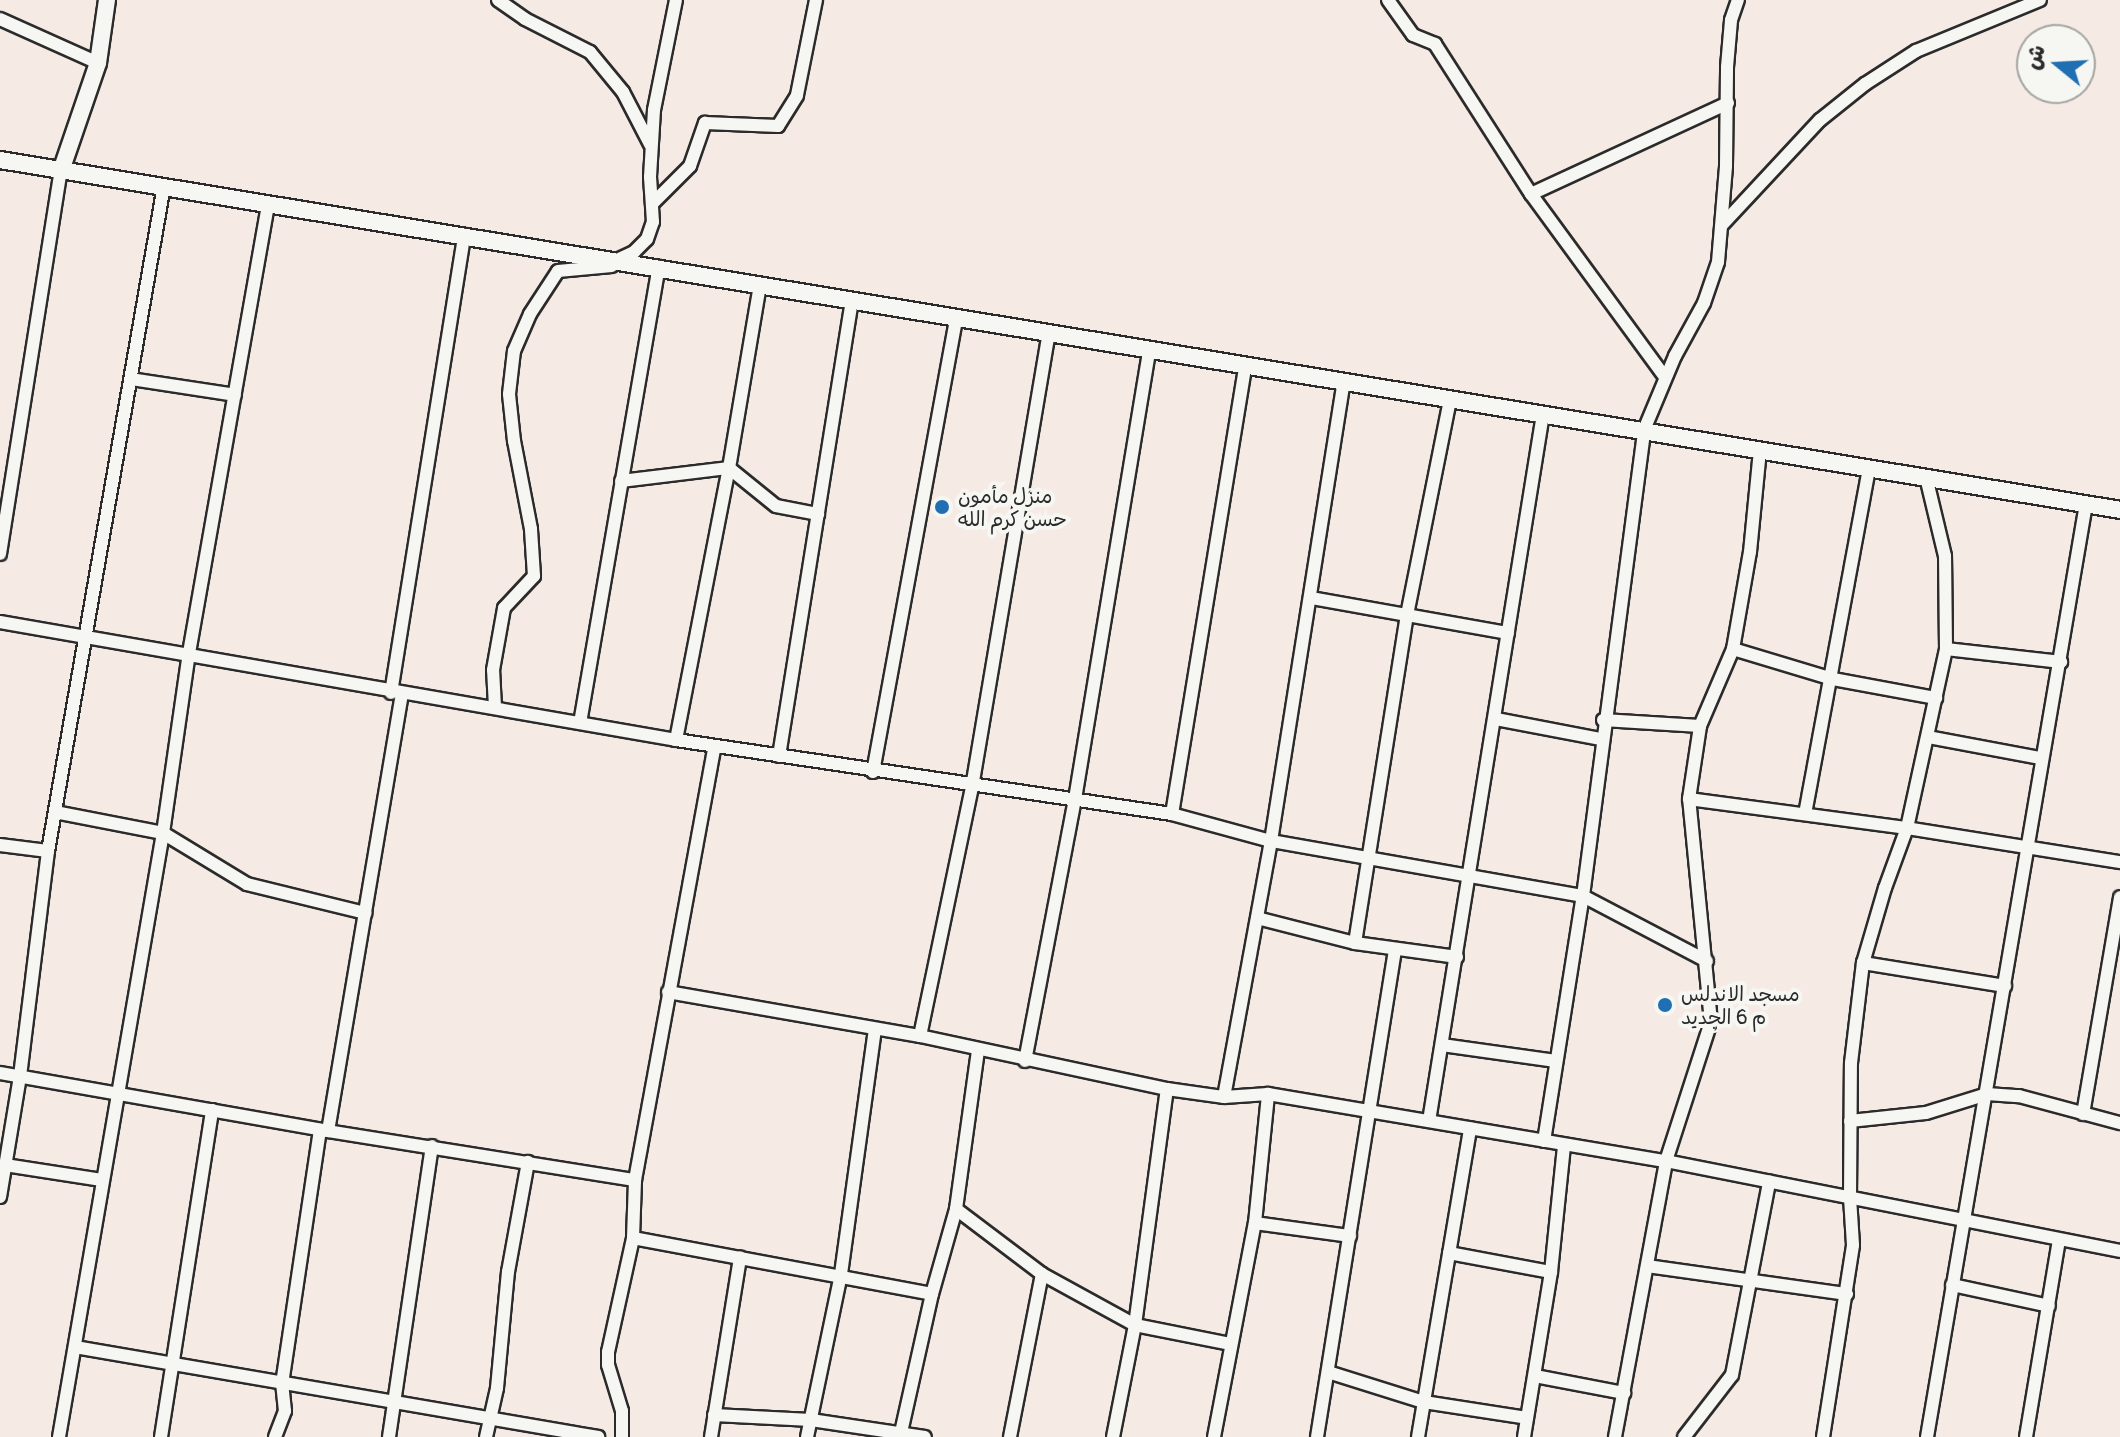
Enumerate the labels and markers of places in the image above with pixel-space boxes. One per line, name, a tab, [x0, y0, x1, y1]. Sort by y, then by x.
place label: منزل مأمون حسن كرم الله	[958, 484, 1067, 531]
marker: منزل مأمون حسن كرم الله	[933, 498, 951, 516]
place label: مسجد الاندلس م 6 الجديد	[1681, 982, 1800, 1029]
marker: مسجد الاندلس م 6 الجديد	[1656, 996, 1674, 1014]

